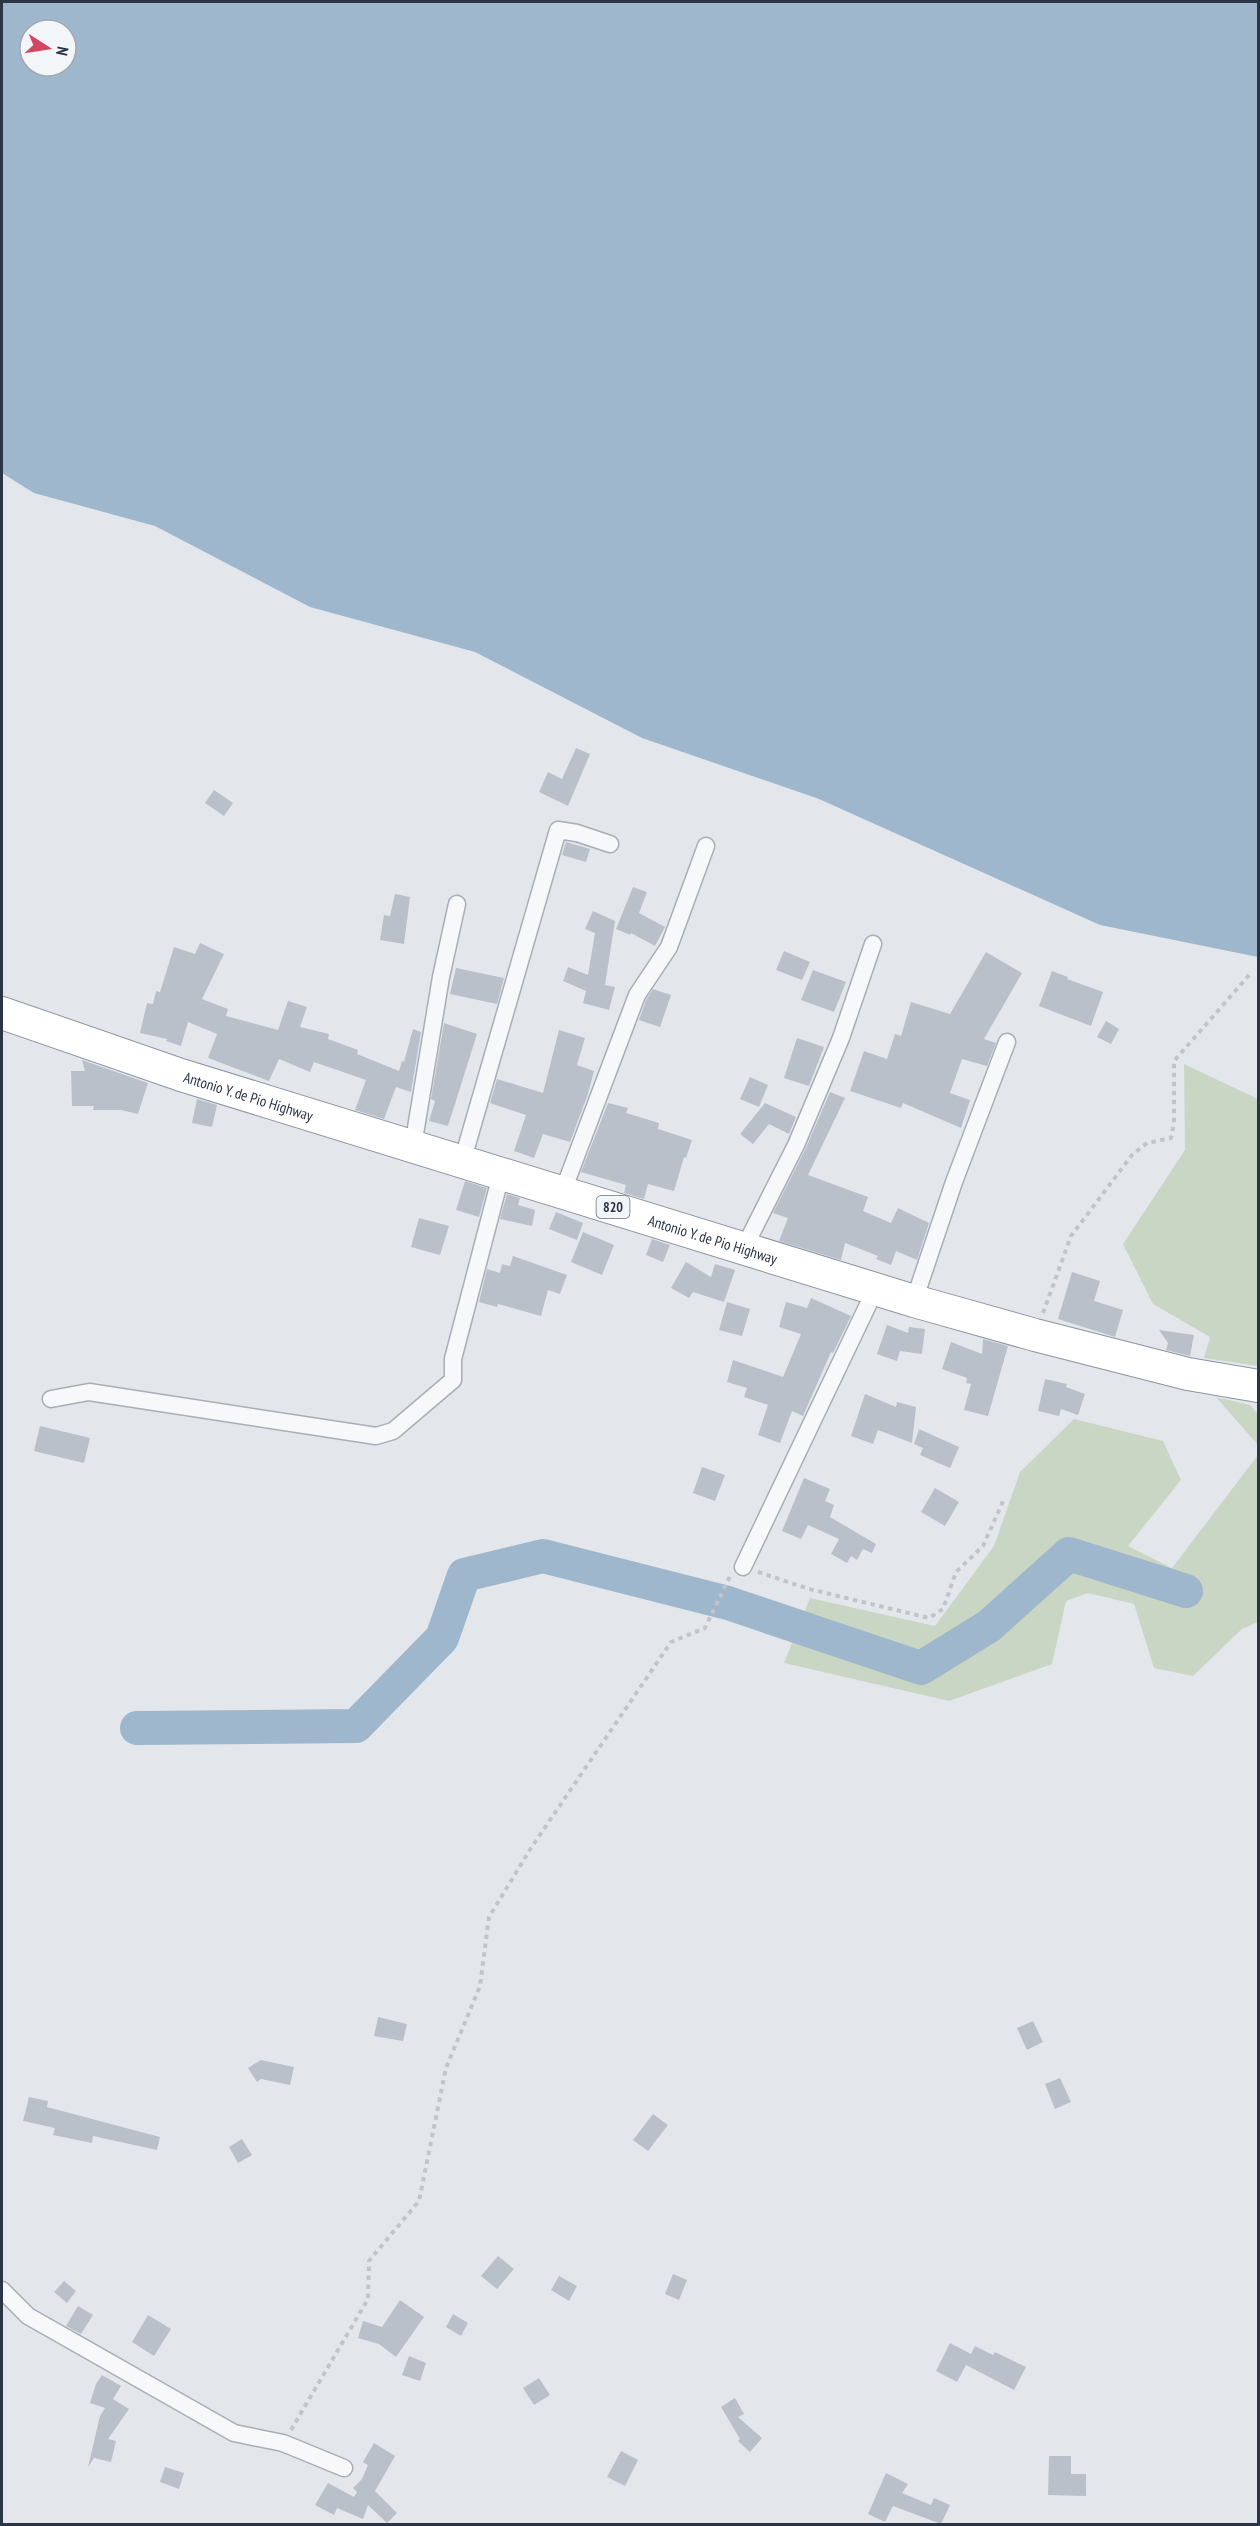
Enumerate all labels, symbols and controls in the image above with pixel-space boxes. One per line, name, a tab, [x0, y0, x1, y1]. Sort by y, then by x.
north arrow	[18, 18, 78, 78]
text: N	[52, 45, 73, 57]
street label: Antonio Y. de Pio Highway	[181, 1067, 316, 1125]
road number: 820	[596, 1196, 630, 1218]
street label: Antonio Y. de Pio Highway	[646, 1210, 780, 1268]

